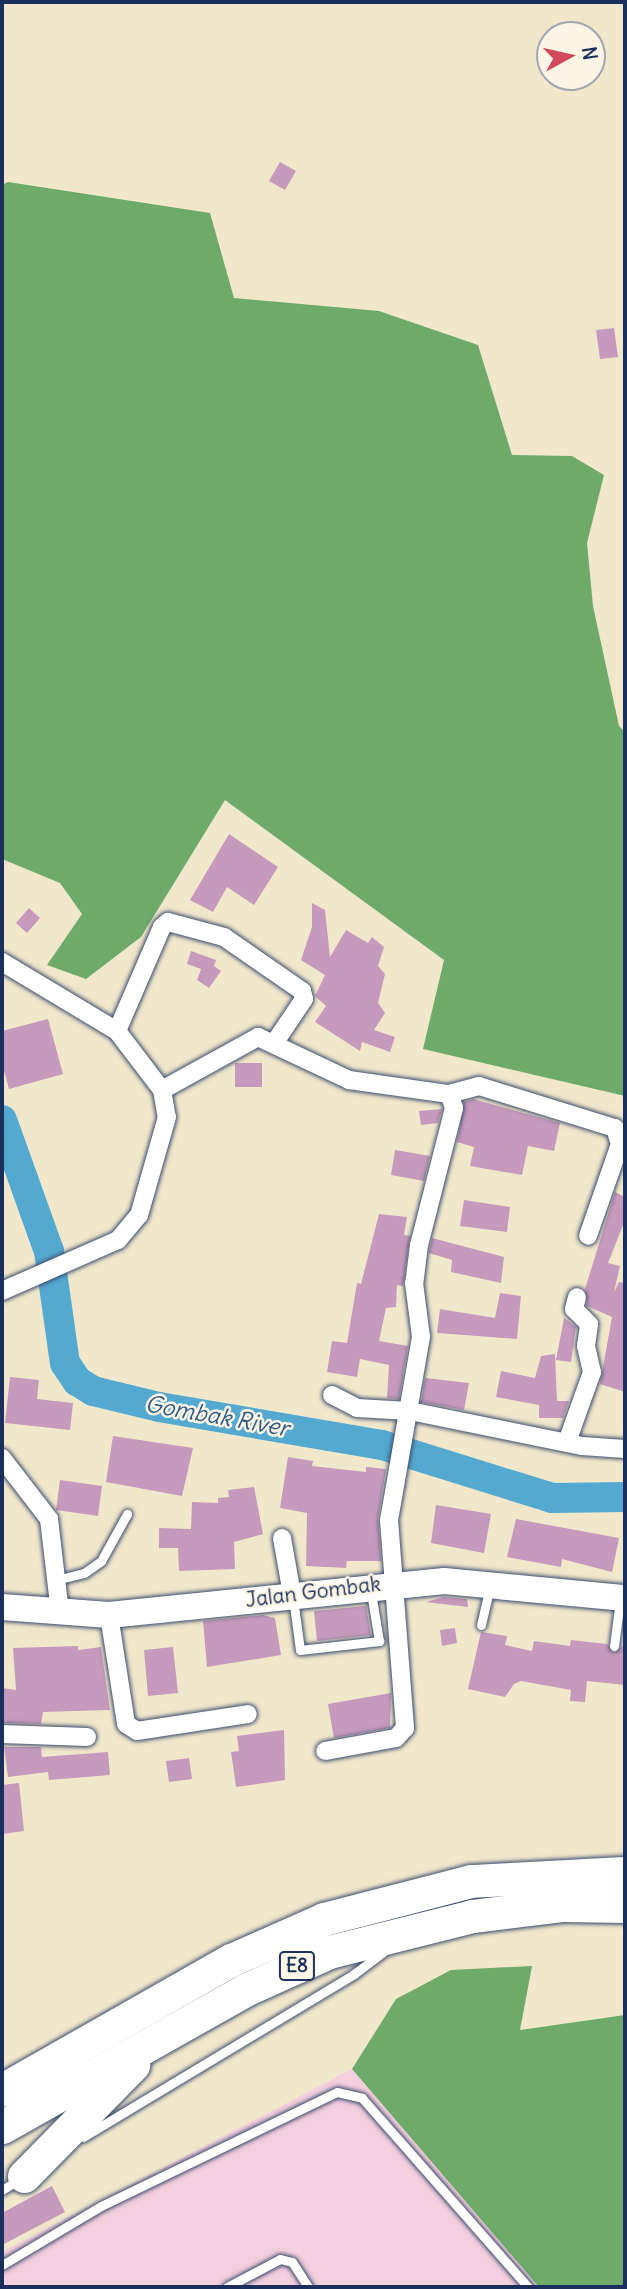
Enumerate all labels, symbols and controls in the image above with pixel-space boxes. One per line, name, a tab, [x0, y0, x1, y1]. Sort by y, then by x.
north arrow	[536, 21, 606, 91]
text: N	[577, 45, 603, 62]
water label: Gombak River	[143, 1390, 291, 1442]
street label: Jalan Gombak	[244, 1571, 382, 1613]
road number: E8	[278, 1950, 316, 1982]

